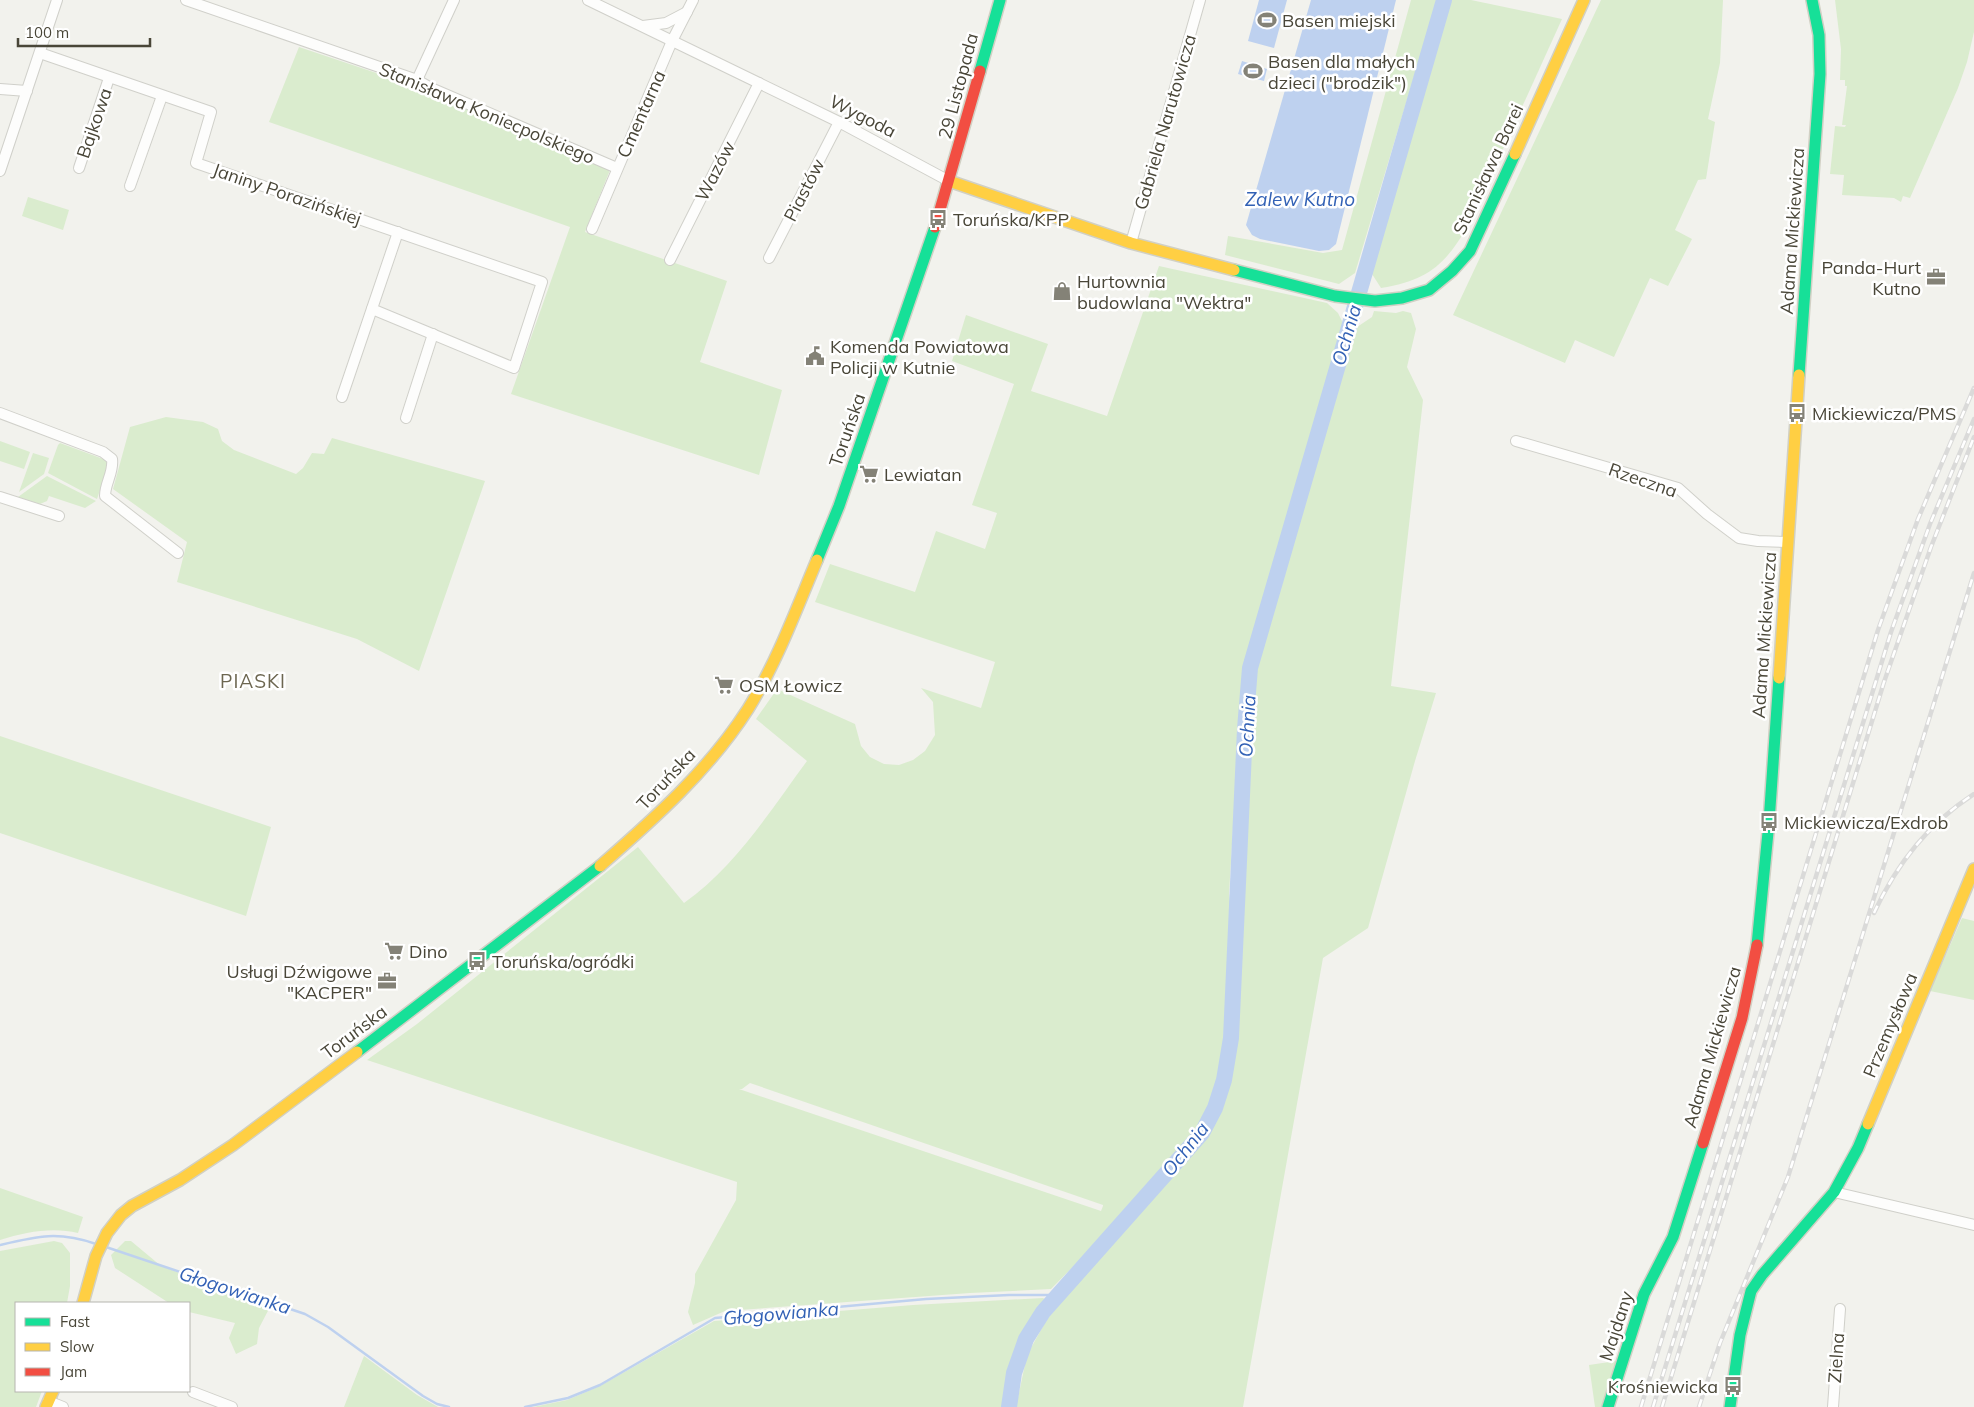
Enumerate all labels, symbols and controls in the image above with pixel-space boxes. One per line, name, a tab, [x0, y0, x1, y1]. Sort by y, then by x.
sports icon: Basen miejski	[1256, 9, 1278, 31]
place label: Basen miejski	[1282, 9, 1396, 32]
scale bar	[18, 15, 150, 47]
text: 100 m	[25, 23, 69, 42]
street label: 29 Listopada	[933, 30, 983, 142]
street label: Gabriela Narutowicza	[1129, 32, 1201, 212]
place label: Basen dla małych dzieci ("brodzik")	[1268, 50, 1415, 94]
street label: Stanisława Koniecpolskiego	[376, 57, 598, 169]
sports icon: Basen dla małych dzieci ("brodzik")	[1242, 60, 1264, 82]
street label: Cmentarna	[611, 67, 671, 161]
street label: Bajkowa	[71, 85, 117, 161]
street label: Wygoda	[826, 89, 900, 143]
street label: Stanisława Barei	[1448, 100, 1528, 238]
street label: Wazów	[690, 137, 740, 205]
street label: Adama Mickiewicza	[1775, 147, 1809, 315]
street label: Piastów	[778, 154, 830, 225]
street label: Janiny Porazińskiej	[210, 158, 364, 230]
water label: Zalew Kutno	[1245, 187, 1355, 211]
bus stop icon: Toruńska/KPP	[927, 208, 949, 230]
place label: Toruńska/KPP	[953, 208, 1069, 231]
place label: Panda-Hurt Kutno	[1822, 256, 1921, 300]
office icon: Panda-Hurt Kutno	[1925, 266, 1947, 288]
place label: Hurtownia budowlana "Wektra"	[1077, 270, 1251, 314]
shop icon: Hurtownia budowlana "Wektra"	[1051, 280, 1073, 302]
water label: Ochnia	[1326, 302, 1366, 368]
place label: Komenda Powiatowa Policji w Kutnie	[830, 335, 1009, 379]
public building icon: Komenda Powiatowa Policji w Kutnie	[804, 345, 826, 367]
street label: Toruńska	[824, 390, 870, 470]
bus stop icon: Mickiewicza/PMS	[1786, 402, 1808, 424]
place label: Mickiewicza/PMS	[1812, 402, 1956, 425]
street label: Rzeczna	[1606, 458, 1680, 502]
supermarket icon: Lewiatan	[858, 463, 880, 485]
place label: Lewiatan	[884, 463, 962, 486]
street label: Adama Mickiewicza	[1747, 551, 1781, 719]
district label: PIASKI	[220, 669, 286, 693]
supermarket icon: OSM Łowicz	[713, 674, 735, 696]
place label: OSM Łowicz	[739, 674, 842, 697]
water label: Ochnia	[1233, 694, 1261, 758]
street label: Toruńska	[632, 743, 700, 815]
bus stop icon: Mickiewicza/Exdrob	[1758, 811, 1780, 833]
place label: Mickiewicza/Exdrob	[1784, 811, 1948, 834]
supermarket icon: Dino	[383, 940, 405, 962]
place label: Dino	[409, 940, 448, 963]
bus stop icon: Toruńska/ogródki	[466, 950, 488, 972]
place label: Toruńska/ogródki	[492, 950, 634, 973]
place label: Usługi Dźwigowe "KACPER"	[227, 960, 372, 1004]
street label: Adama Mickiewicza	[1678, 964, 1746, 1130]
street label: Przemysłowa	[1858, 969, 1922, 1081]
office icon: Usługi Dźwigowe "KACPER"	[376, 970, 398, 992]
street label: Toruńska	[317, 1000, 391, 1064]
water label: Ochnia	[1156, 1117, 1214, 1181]
water label: Głogowianka	[176, 1261, 294, 1319]
street label: Majdany	[1594, 1288, 1638, 1364]
water label: Głogowianka	[722, 1296, 840, 1330]
legend	[15, 1302, 190, 1392]
text: Fast	[60, 1312, 90, 1331]
street label: Zielna	[1823, 1332, 1849, 1384]
text: Slow	[60, 1337, 94, 1356]
text: Jam	[60, 1362, 87, 1381]
place label: Krośniewicka	[1608, 1375, 1718, 1398]
bus stop icon: Krośniewicka	[1722, 1375, 1744, 1397]

